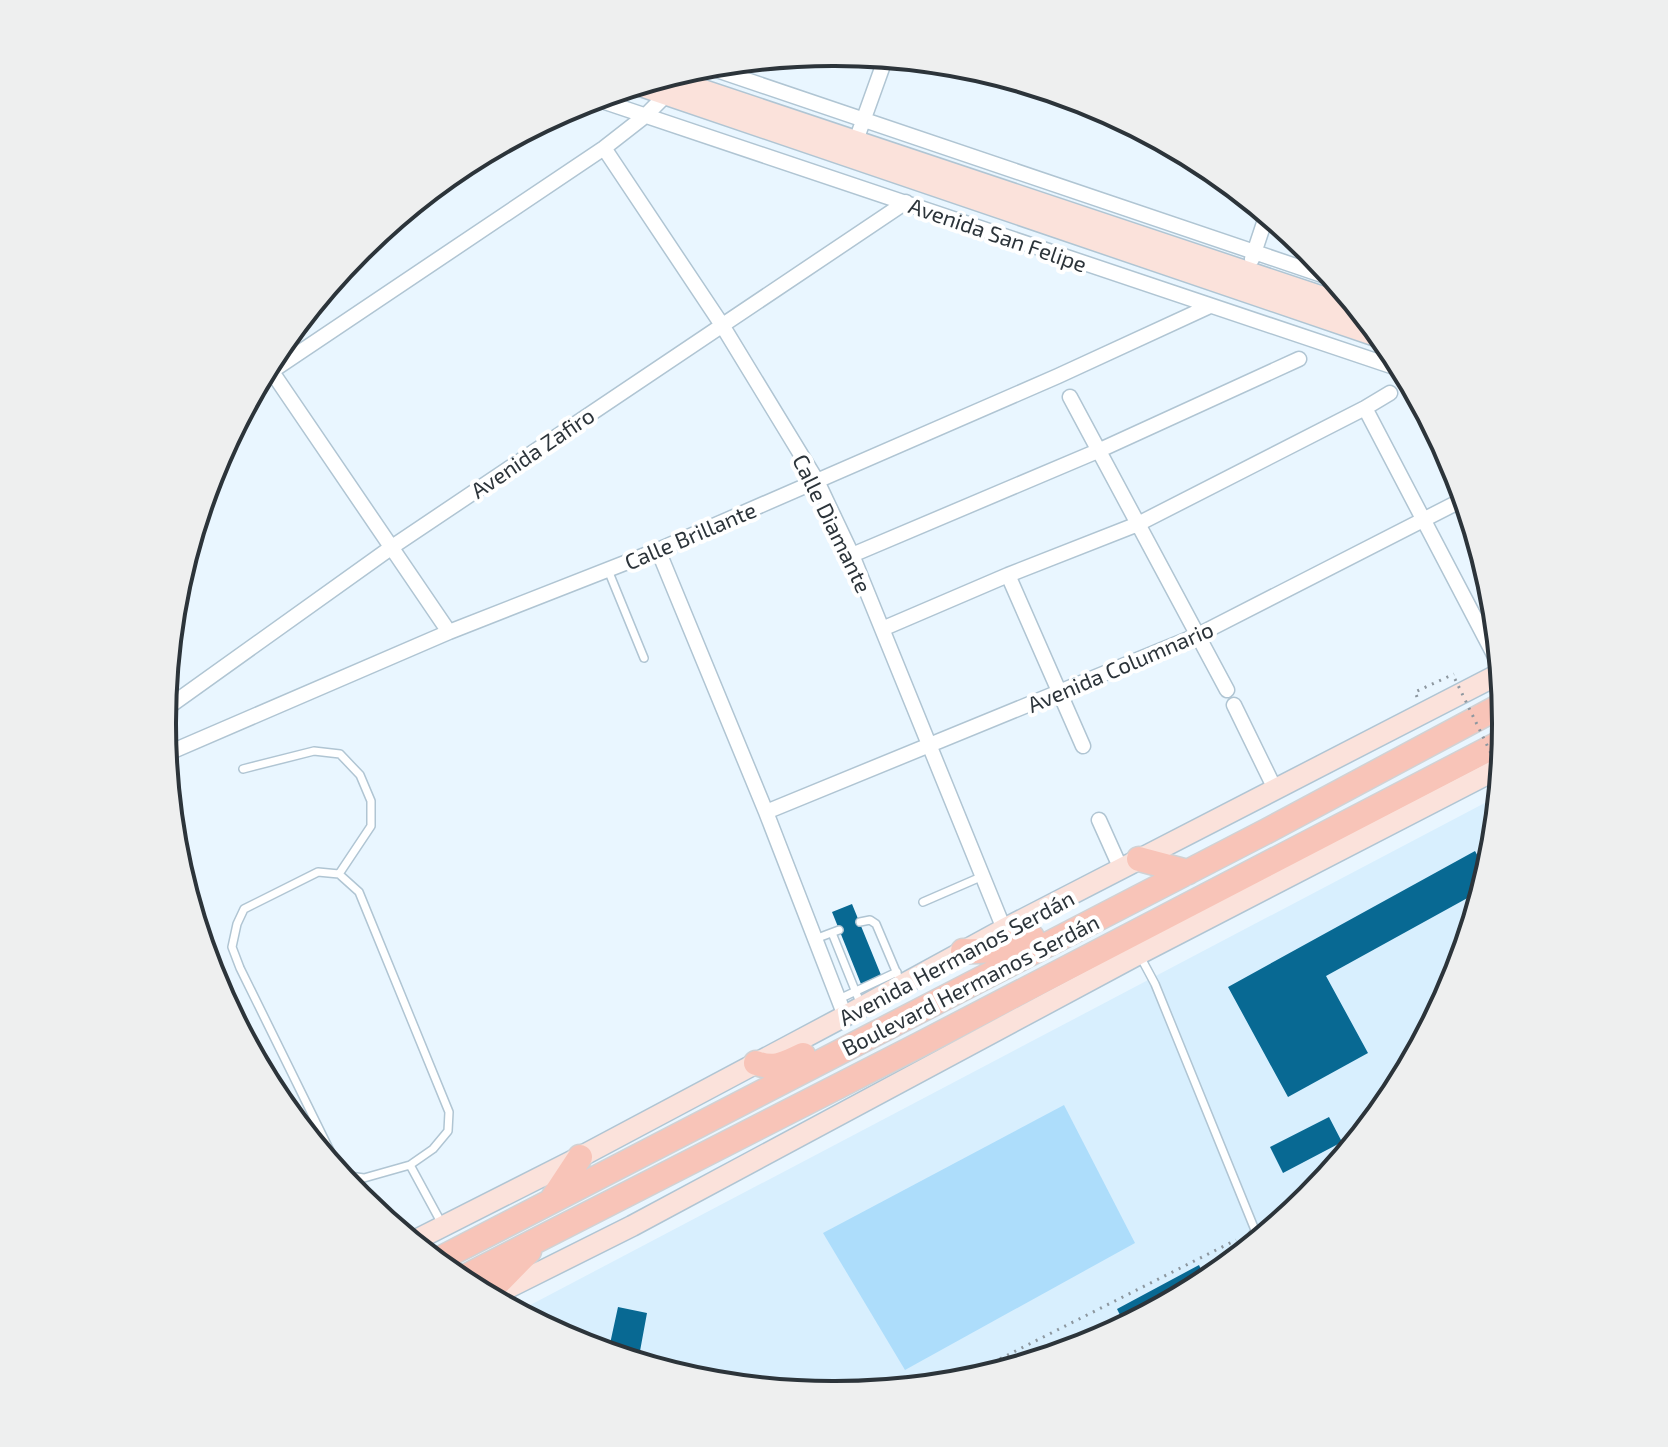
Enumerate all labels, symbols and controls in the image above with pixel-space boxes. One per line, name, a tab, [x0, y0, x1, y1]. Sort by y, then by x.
street label: Avenida San Felipe	[906, 191, 1090, 277]
street label: Avenida Zafiro	[465, 401, 599, 503]
street label: Calle Diamante	[788, 449, 878, 597]
street label: Calle Brillante	[620, 496, 760, 574]
street label: Avenida Columnario	[1023, 615, 1217, 717]
street label: Avenida Hermanos Serdán	[834, 884, 1078, 1030]
street label: Boulevard Hermanos Serdán	[837, 908, 1103, 1060]

